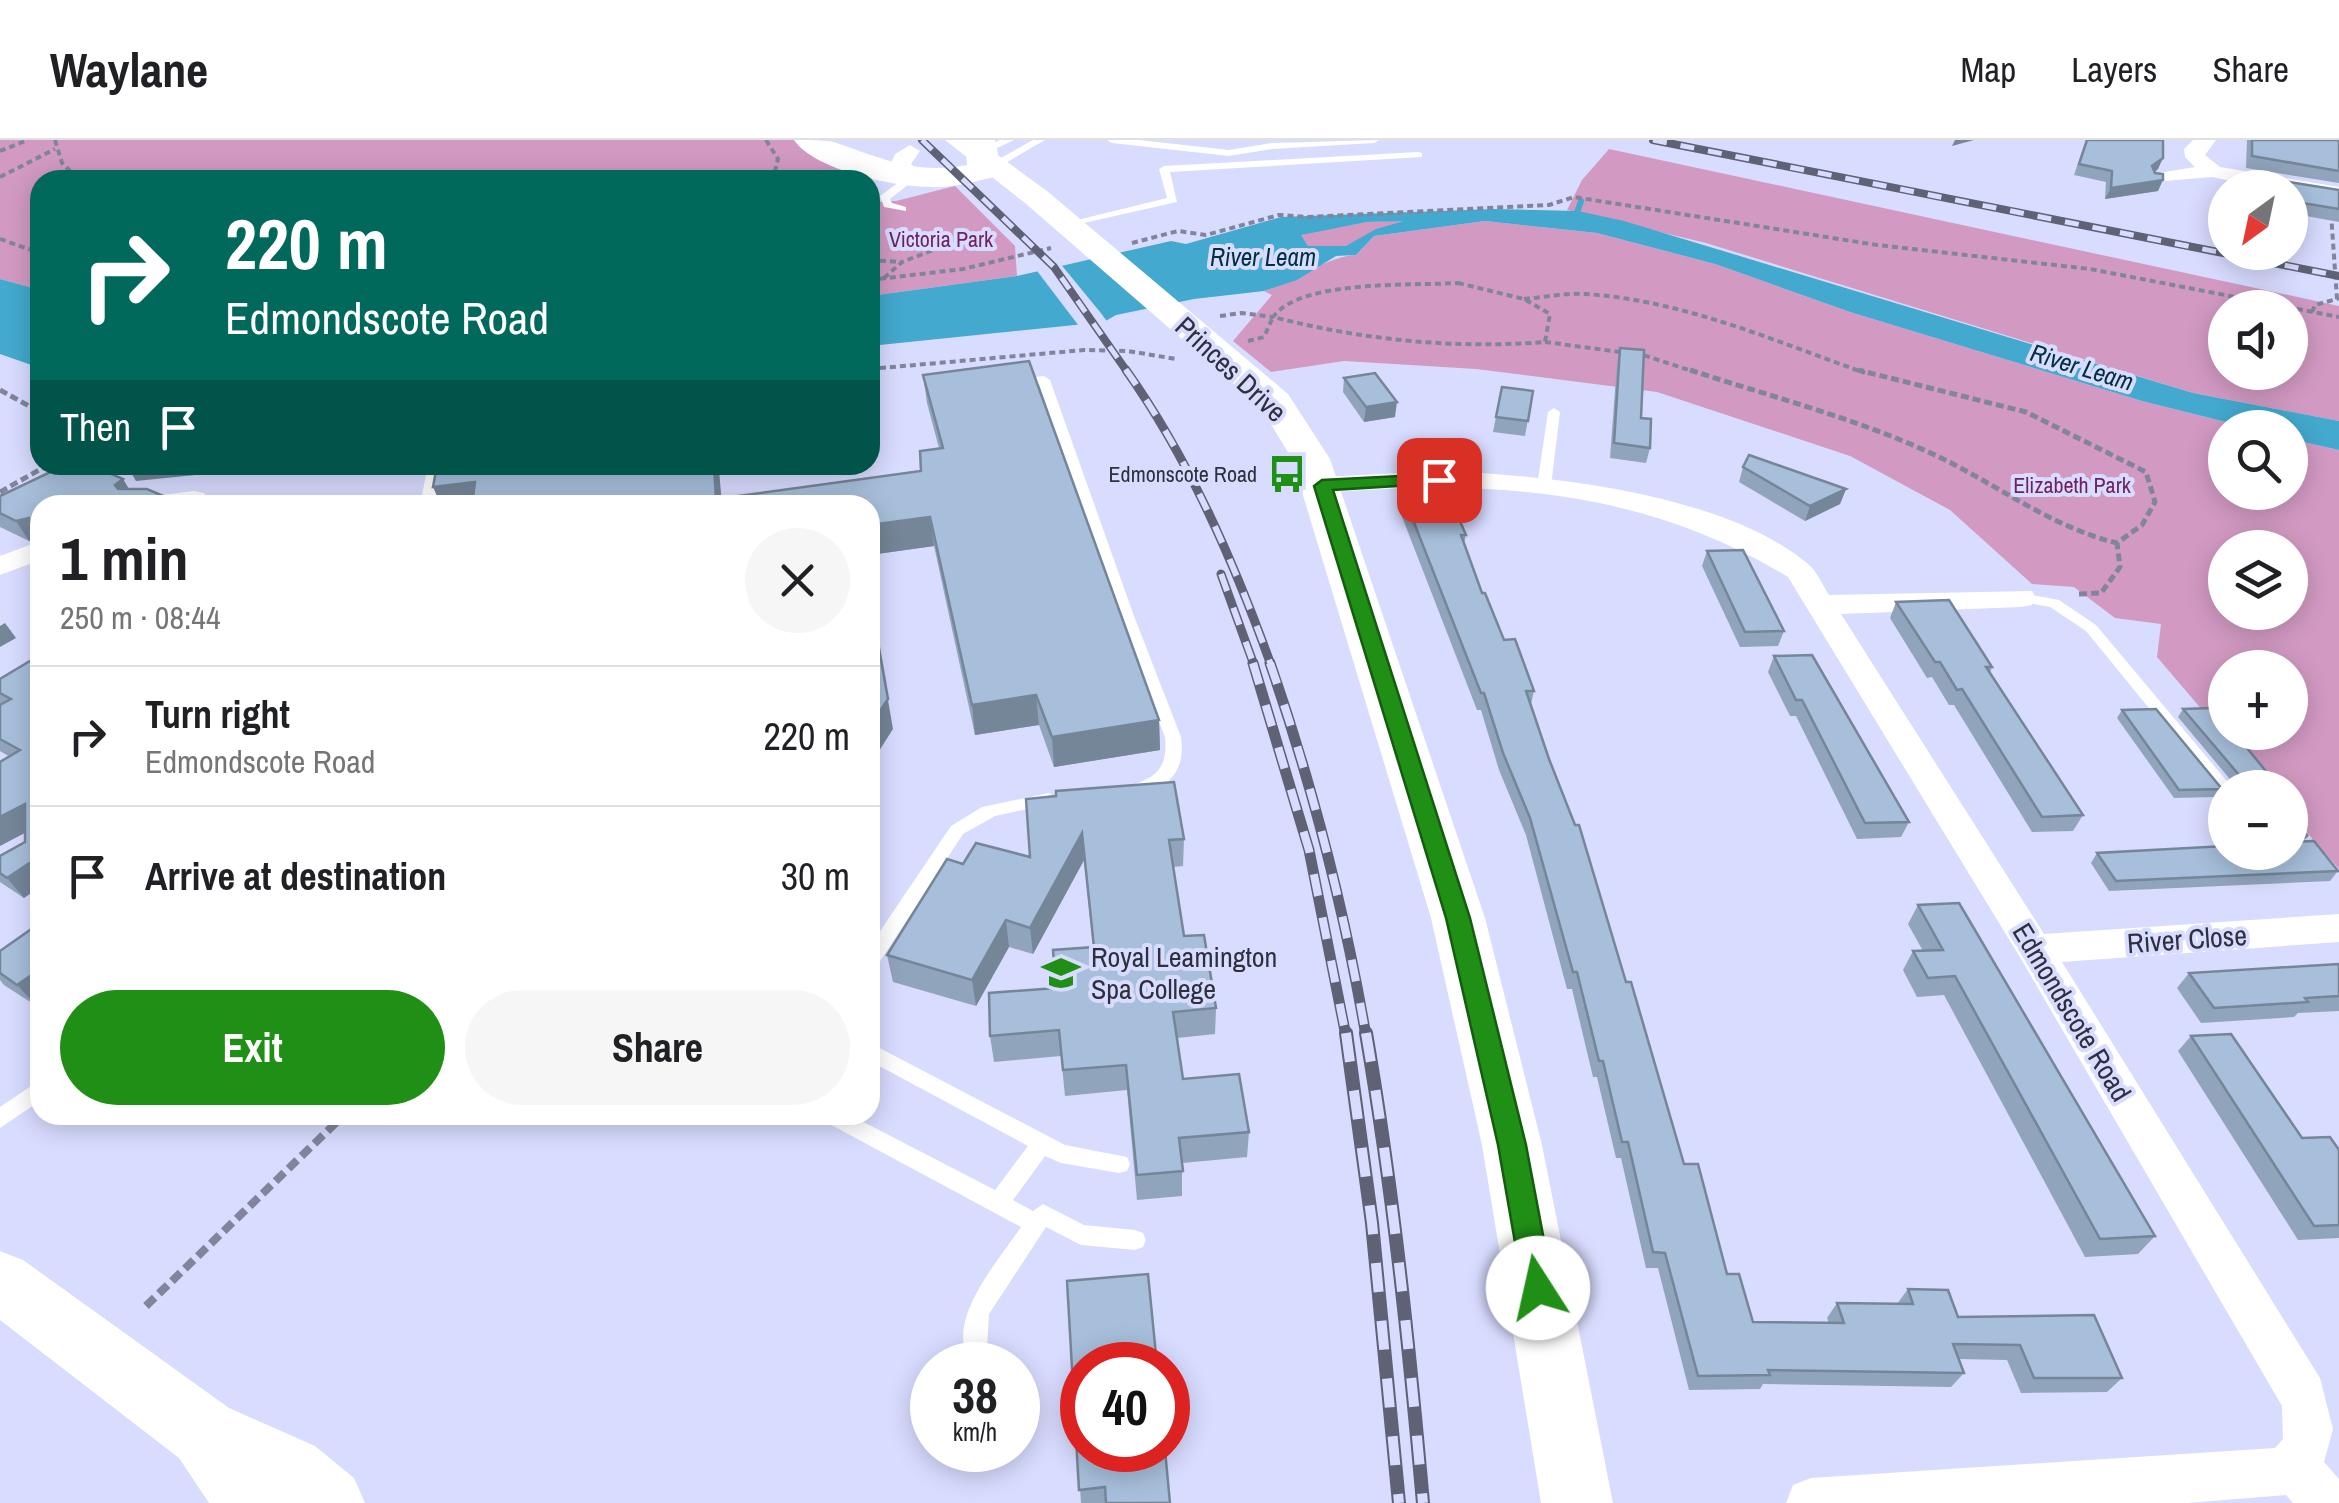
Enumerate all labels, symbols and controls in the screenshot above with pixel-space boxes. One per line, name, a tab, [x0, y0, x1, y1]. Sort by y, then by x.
text: Waylane	[50, 37, 208, 102]
text: Map	[1960, 46, 2016, 93]
text: Layers	[2071, 46, 2157, 93]
text: Share	[2212, 46, 2289, 93]
north arrow	[2208, 170, 2308, 270]
map controls	[2208, 170, 2308, 870]
text: 220 m	[225, 197, 388, 291]
icon: right	[60, 210, 190, 340]
park label: Victoria Park	[889, 224, 994, 254]
water label: River Leam	[1210, 240, 1316, 274]
text: Edmondscote Road	[225, 287, 549, 348]
button: sound	[2208, 290, 2308, 390]
street label: Princes Drive	[1167, 308, 1295, 430]
water label: River Leam	[2026, 335, 2138, 399]
icon: arrive	[151, 400, 206, 455]
text: Then	[60, 402, 131, 453]
button: search	[2208, 410, 2308, 510]
pin	[1397, 438, 1482, 523]
bus stop icon: Edmonscote Road	[1266, 453, 1308, 495]
icon: arrive	[1412, 453, 1467, 508]
place label: Edmonscote Road	[1109, 459, 1257, 489]
park label: Elizabeth Park	[2013, 470, 2132, 500]
text: 1 min	[60, 518, 189, 599]
button: close	[745, 528, 850, 633]
button: layers	[2208, 530, 2308, 630]
text: 250 m · 08:44	[60, 596, 220, 639]
button: +	[2208, 650, 2308, 750]
text: Turn right	[145, 689, 290, 740]
icon: right	[60, 709, 115, 764]
text: 220 m	[763, 711, 850, 762]
text: Edmondscote Road	[145, 740, 375, 783]
button: −	[2208, 770, 2308, 870]
icon: arrive	[60, 849, 115, 904]
text: Arrive at destination	[145, 851, 446, 902]
text: 30 m	[781, 851, 850, 902]
street label: Edmondscote Road	[2004, 916, 2140, 1108]
street label: River Close	[2126, 916, 2248, 962]
place label: Royal Leamington Spa College	[1091, 938, 1277, 1008]
school or university icon: Royal Leamington Spa College	[1040, 952, 1082, 994]
button: Exit	[60, 990, 445, 1105]
button: Share	[465, 990, 850, 1105]
position arrow	[1486, 1236, 1590, 1340]
speed limit sign: 40	[1060, 1342, 1190, 1472]
text: 38	[952, 1361, 998, 1429]
text: km/h	[953, 1415, 997, 1449]

